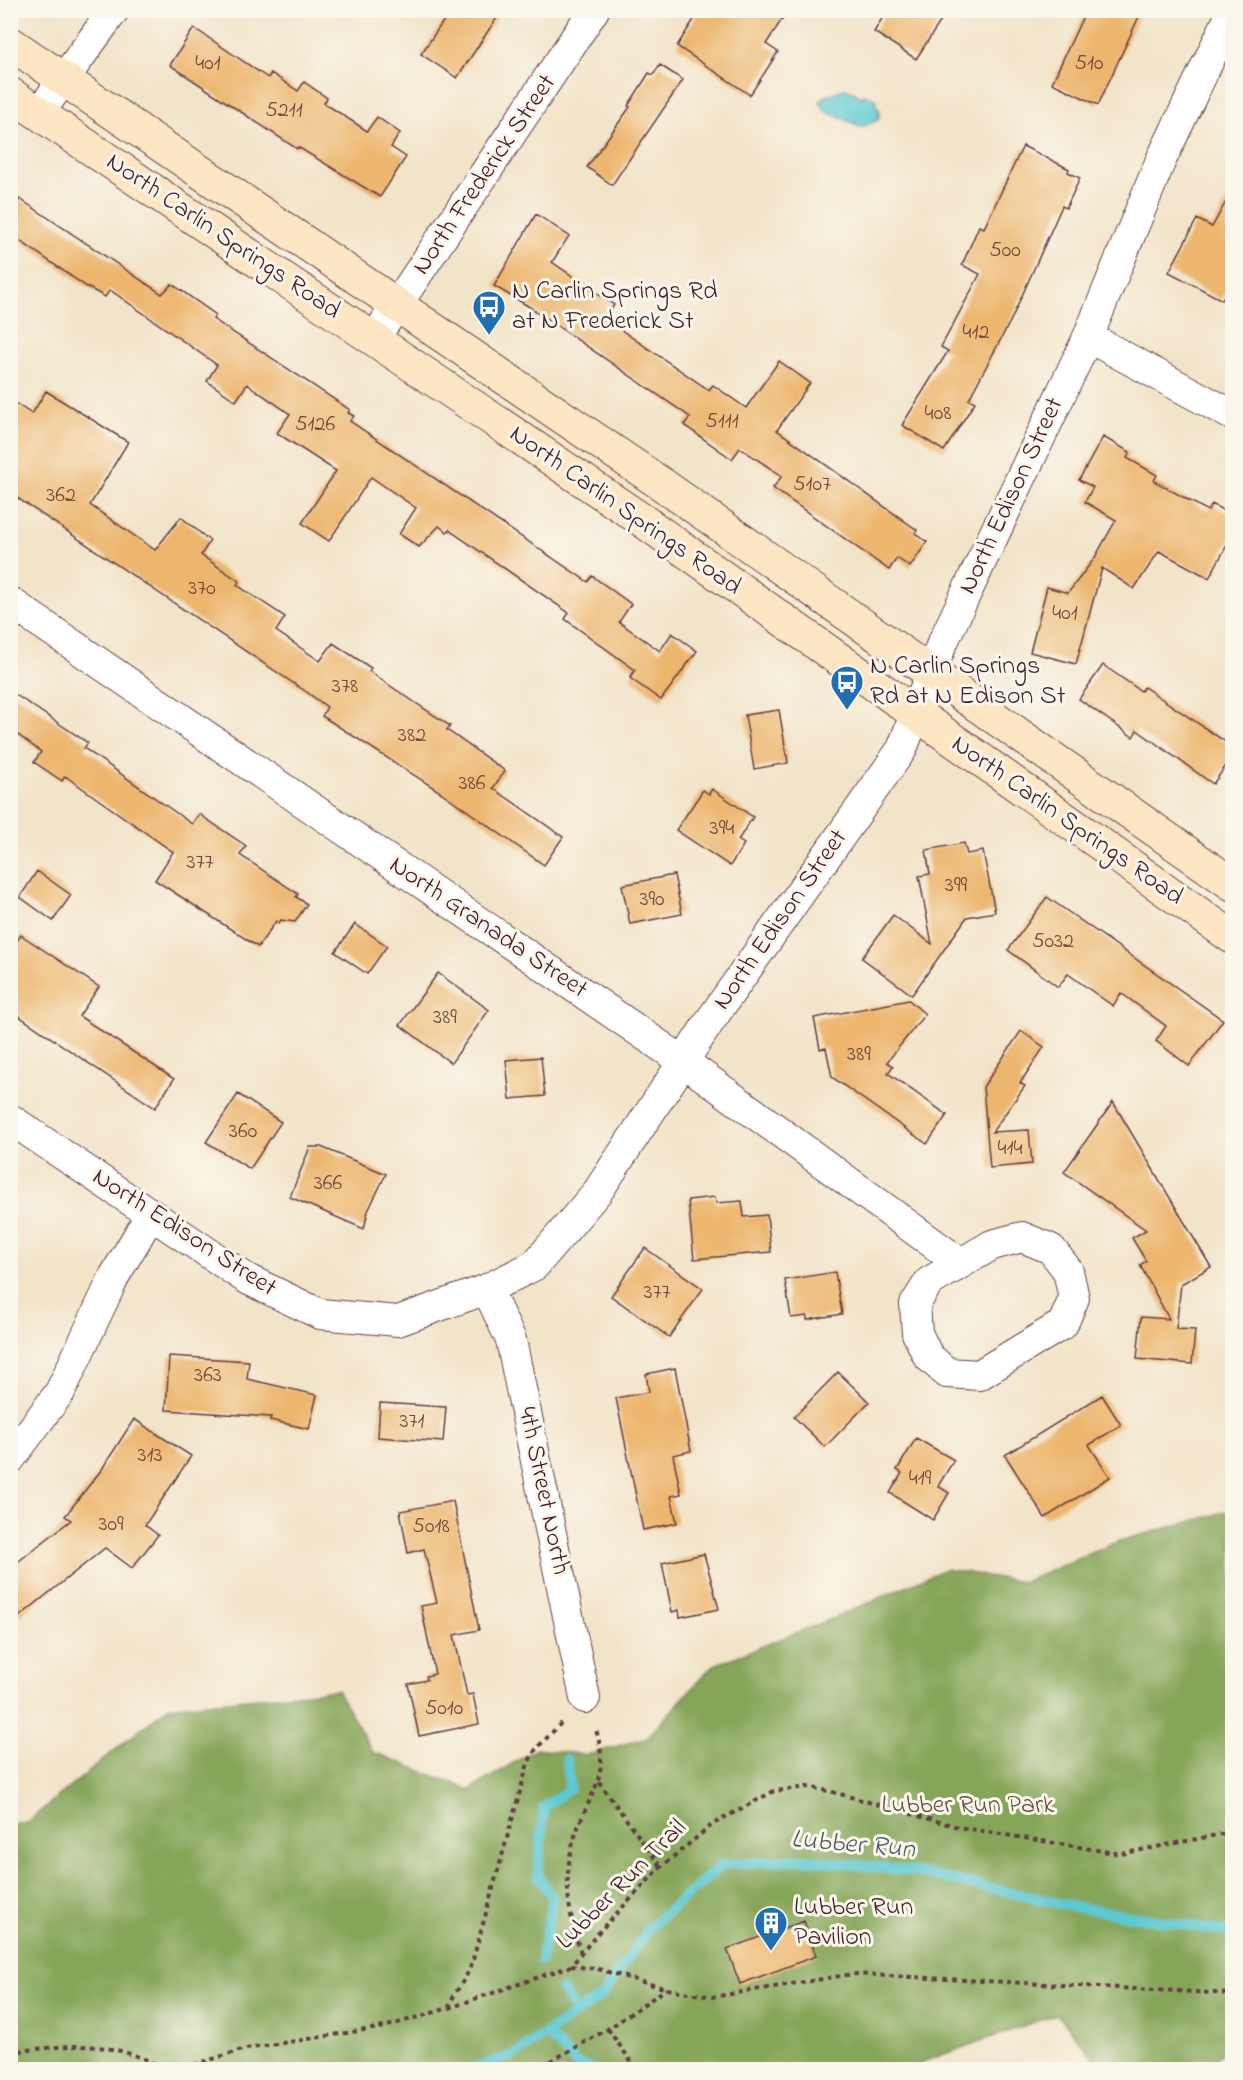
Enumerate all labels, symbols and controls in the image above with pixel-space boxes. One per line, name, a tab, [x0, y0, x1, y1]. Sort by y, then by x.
house number: 401	[195, 48, 221, 80]
house number: 510	[1074, 48, 1104, 80]
street label: North Frederick Street	[403, 67, 567, 283]
house number: 5211	[265, 95, 303, 127]
street label: North Carlin Springs Road	[98, 144, 348, 330]
house number: 500	[989, 235, 1021, 267]
place label: N Carlin Springs Rd at N Frederick St	[512, 273, 718, 341]
bus stop icon: N Carlin Springs Rd at N Frederick St	[471, 289, 507, 336]
house number: 412	[963, 317, 990, 349]
street label: North Edison Street	[950, 391, 1074, 601]
house number: 408	[925, 398, 951, 430]
house number: 5111	[705, 406, 739, 438]
house number: 5126	[295, 409, 335, 441]
street label: North Carlin Springs Road	[501, 416, 749, 606]
house number: 5107	[793, 469, 831, 501]
house number: 362	[46, 480, 76, 512]
house number: 370	[188, 573, 216, 605]
house number: 401	[1052, 598, 1078, 630]
place label: N Carlin Springs Rd at N Edison St	[870, 648, 1066, 716]
bus stop icon: N Carlin Springs Rd at N Edison St	[829, 664, 865, 711]
house number: 378	[332, 671, 358, 703]
house number: 382	[398, 720, 426, 752]
street label: North Carlin Springs Road	[943, 726, 1191, 916]
house number: 386	[458, 768, 486, 800]
house number: 394	[710, 813, 734, 845]
street label: North Edison Street	[704, 822, 858, 1018]
house number: 377	[186, 847, 214, 879]
street label: North Granada Street	[381, 847, 595, 1009]
house number: 399	[945, 870, 968, 902]
house number: 390	[639, 884, 665, 916]
house number: 5032	[1032, 926, 1074, 958]
house number: 389	[433, 1002, 457, 1034]
house number: 389	[847, 1039, 871, 1071]
house number: 360	[229, 1116, 257, 1148]
house number: 414	[997, 1133, 1023, 1165]
street label: North Edison Street	[84, 1159, 284, 1307]
house number: 366	[314, 1168, 343, 1200]
house number: 377	[643, 1277, 671, 1309]
house number: 363	[194, 1360, 222, 1392]
street label: 4th Street North	[507, 1404, 579, 1578]
house number: 371	[399, 1406, 425, 1438]
house number: 313	[137, 1440, 163, 1472]
house number: 419	[909, 1463, 932, 1495]
house number: 309	[98, 1509, 124, 1541]
house number: 5018	[412, 1511, 450, 1543]
house number: 5010	[425, 1693, 463, 1725]
park label: Lubber Run Park	[882, 1787, 1055, 1825]
street label: Lubber Run Trail	[548, 1811, 696, 1959]
water label: Lubber Run	[790, 1820, 917, 1870]
place label: Lubber Run Pavilion	[794, 1889, 913, 1957]
building icon: Lubber Run Pavilion	[753, 1905, 789, 1952]

